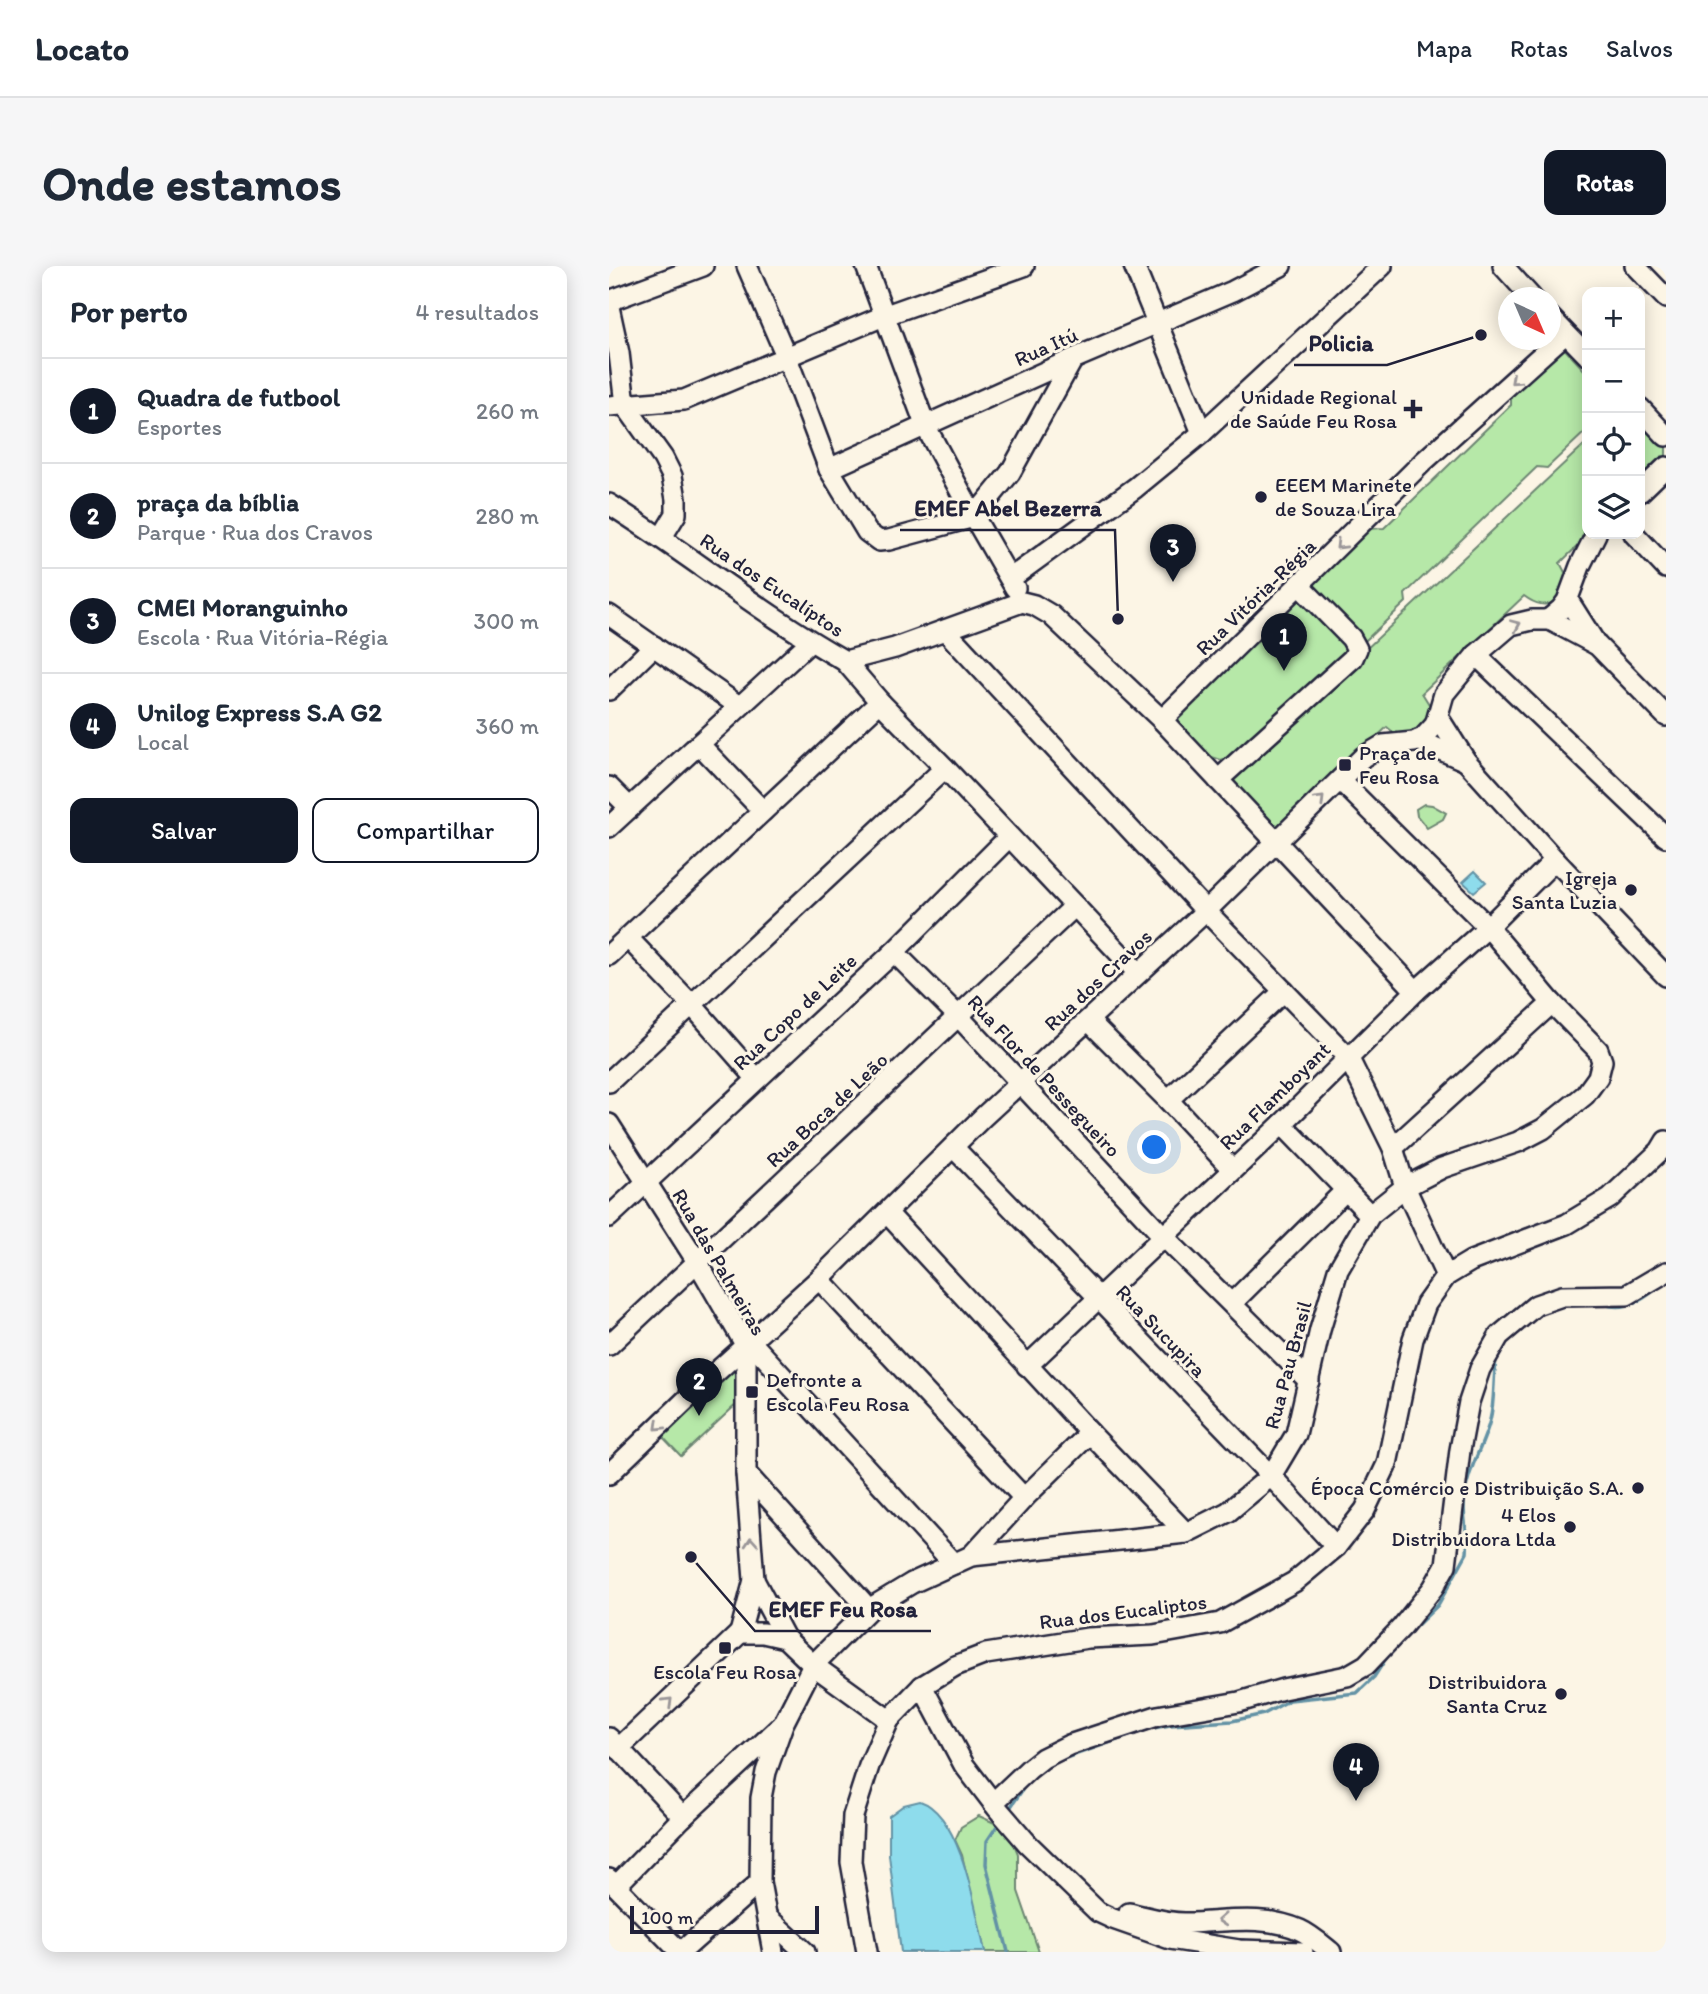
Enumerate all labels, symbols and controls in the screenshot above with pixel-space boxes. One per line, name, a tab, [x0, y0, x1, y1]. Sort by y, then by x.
text: Locato	[35, 29, 129, 68]
text: Mapa	[1416, 34, 1472, 63]
text: Rotas	[1510, 34, 1568, 63]
text: Salvos	[1606, 34, 1673, 63]
button: Rotas	[1544, 150, 1666, 215]
text: Onde estamos	[42, 153, 342, 212]
north arrow	[1498, 287, 1561, 350]
map controls	[1582, 287, 1645, 539]
button: +	[1582, 287, 1645, 350]
text: Por perto	[70, 293, 188, 330]
text: 4 resultados	[416, 298, 539, 326]
street label: Rua Itú	[1010, 321, 1082, 372]
callout: Policia	[1294, 321, 1387, 365]
text: Policia	[1309, 329, 1374, 357]
button: −	[1582, 350, 1645, 413]
one-way arrow	[1510, 372, 1523, 384]
text: Quadra de futbool	[137, 381, 340, 413]
place label: Unidade Regional de Saúde Feu Rosa	[1230, 384, 1397, 433]
text: 1	[88, 397, 98, 425]
text: 260 m	[476, 397, 539, 425]
marker: Unidade Regional de Saúde Feu Rosa	[1403, 399, 1423, 419]
text: Esportes	[137, 413, 222, 441]
button: locate	[1582, 413, 1645, 476]
place label: EEEM Marinete de Souza Lira	[1275, 472, 1412, 521]
button: layers	[1582, 476, 1645, 539]
text: praça da bíblia	[137, 486, 299, 518]
callout: EMEF Abel Bezerra	[900, 486, 1115, 530]
marker: EEEM Marinete de Souza Lira	[1253, 489, 1269, 505]
text: EMEF Abel Bezerra	[914, 494, 1103, 522]
text: 2	[87, 502, 99, 530]
text: 280 m	[476, 502, 539, 530]
text: Parque · Rua dos Cravos	[137, 518, 373, 546]
pin: 3	[1150, 524, 1196, 582]
street label: Rua dos Eucalíptos	[695, 527, 849, 642]
street label: Rua Vitória-Régia	[1190, 533, 1321, 660]
one-way arrow	[1336, 537, 1349, 550]
text: CMEI Moranguinho	[137, 591, 348, 623]
text: 3	[87, 607, 99, 635]
text: 300 m	[474, 607, 539, 635]
pin: 1	[1261, 613, 1307, 671]
one-way arrow	[1509, 620, 1521, 634]
text: Escola · Rua Vitória-Régia	[137, 623, 388, 651]
text: Unilog Express S.A G2	[137, 696, 382, 728]
text: 4	[86, 712, 100, 740]
text: 360 m	[476, 712, 539, 740]
text: Local	[137, 728, 189, 756]
place label: Praça de Feu Rosa	[1359, 740, 1439, 789]
marker: Praça de Feu Rosa	[1337, 757, 1353, 773]
one-way arrow	[1312, 795, 1325, 808]
button: Salvar	[70, 798, 298, 863]
button: Compartilhar	[312, 798, 539, 863]
place label: Igreja Santa Luzia	[1512, 865, 1617, 914]
marker: Igreja Santa Luzia	[1623, 882, 1639, 898]
street label: Rua dos Cravos	[1039, 923, 1157, 1036]
street label: Rua Copo de Leite	[728, 948, 862, 1075]
street label: Rua Flor de Pessegueiro	[963, 989, 1126, 1162]
street label: Rua Flamboyant	[1214, 1036, 1336, 1155]
street label: Rua Boca de Leão	[761, 1047, 893, 1172]
your location	[1137, 1130, 1171, 1164]
street label: Rua das Palmeiras	[667, 1184, 772, 1340]
street label: Rua Sucupira	[1111, 1279, 1212, 1382]
street label: Rua Pau Brasil	[1258, 1298, 1317, 1432]
pin: 2	[676, 1358, 722, 1416]
place label: Defronte a Escola Feu Rosa	[766, 1367, 910, 1416]
marker: Defronte a Escola Feu Rosa	[744, 1384, 760, 1400]
one-way arrow	[654, 1417, 667, 1430]
place label: Época Comércio e Distribuição S.A.	[1311, 1475, 1624, 1500]
marker: Época Comércio e Distribuição S.A.	[1630, 1480, 1646, 1496]
place label: 4 Elos Distribuidora Ltda	[1391, 1502, 1556, 1551]
marker: 4 Elos Distribuidora Ltda	[1562, 1519, 1578, 1535]
one-way arrow	[744, 1536, 759, 1547]
callout: EMEF Feu Rosa	[755, 1587, 931, 1631]
street label: Rua dos Eucaliptos	[1038, 1589, 1208, 1634]
text: EMEF Feu Rosa	[769, 1595, 918, 1623]
marker: Escola Feu Rosa	[717, 1640, 733, 1656]
place label: Escola Feu Rosa	[653, 1659, 797, 1684]
place label: Distribuidora Santa Cruz	[1428, 1669, 1547, 1718]
marker: Distribuidora Santa Cruz	[1553, 1686, 1569, 1702]
one-way arrow	[660, 1697, 673, 1710]
pin: 4	[1333, 1743, 1379, 1801]
scale bar	[630, 1903, 819, 1935]
text: 100 m	[641, 1906, 693, 1929]
one-way arrow	[1216, 1913, 1227, 1928]

